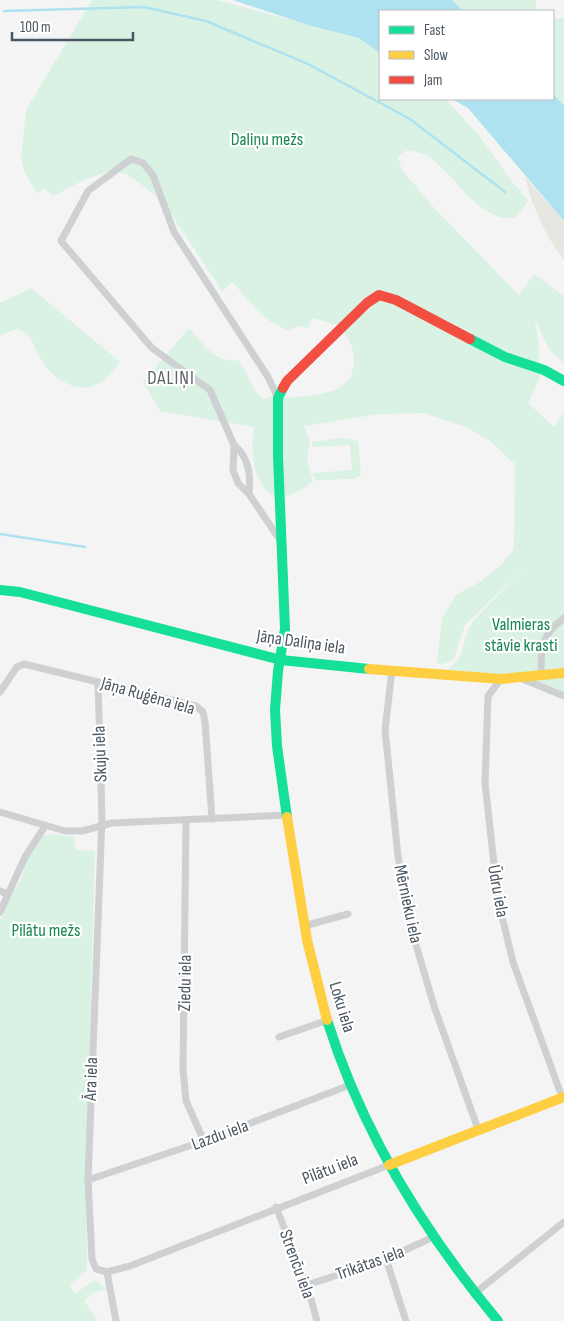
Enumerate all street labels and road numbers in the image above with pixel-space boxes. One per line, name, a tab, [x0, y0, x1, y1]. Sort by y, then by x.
street label: Jāņa Daliņa iela	[254, 625, 347, 659]
street label: Jāņa Ruģēna iela	[98, 672, 197, 719]
street label: Skuju iela	[89, 725, 111, 783]
street label: Mērnieku iela	[389, 863, 427, 945]
street label: Ūdru iela	[483, 863, 513, 919]
street label: Ziedu iela	[174, 954, 196, 1012]
street label: Loku iela	[324, 979, 360, 1035]
street label: Āra iela	[80, 1057, 102, 1102]
street label: Lazdu iela	[189, 1115, 251, 1155]
street label: Pilātu iela	[299, 1149, 361, 1189]
street label: Strenču iela	[275, 1227, 319, 1301]
street label: Trikātas iela	[333, 1241, 407, 1285]

